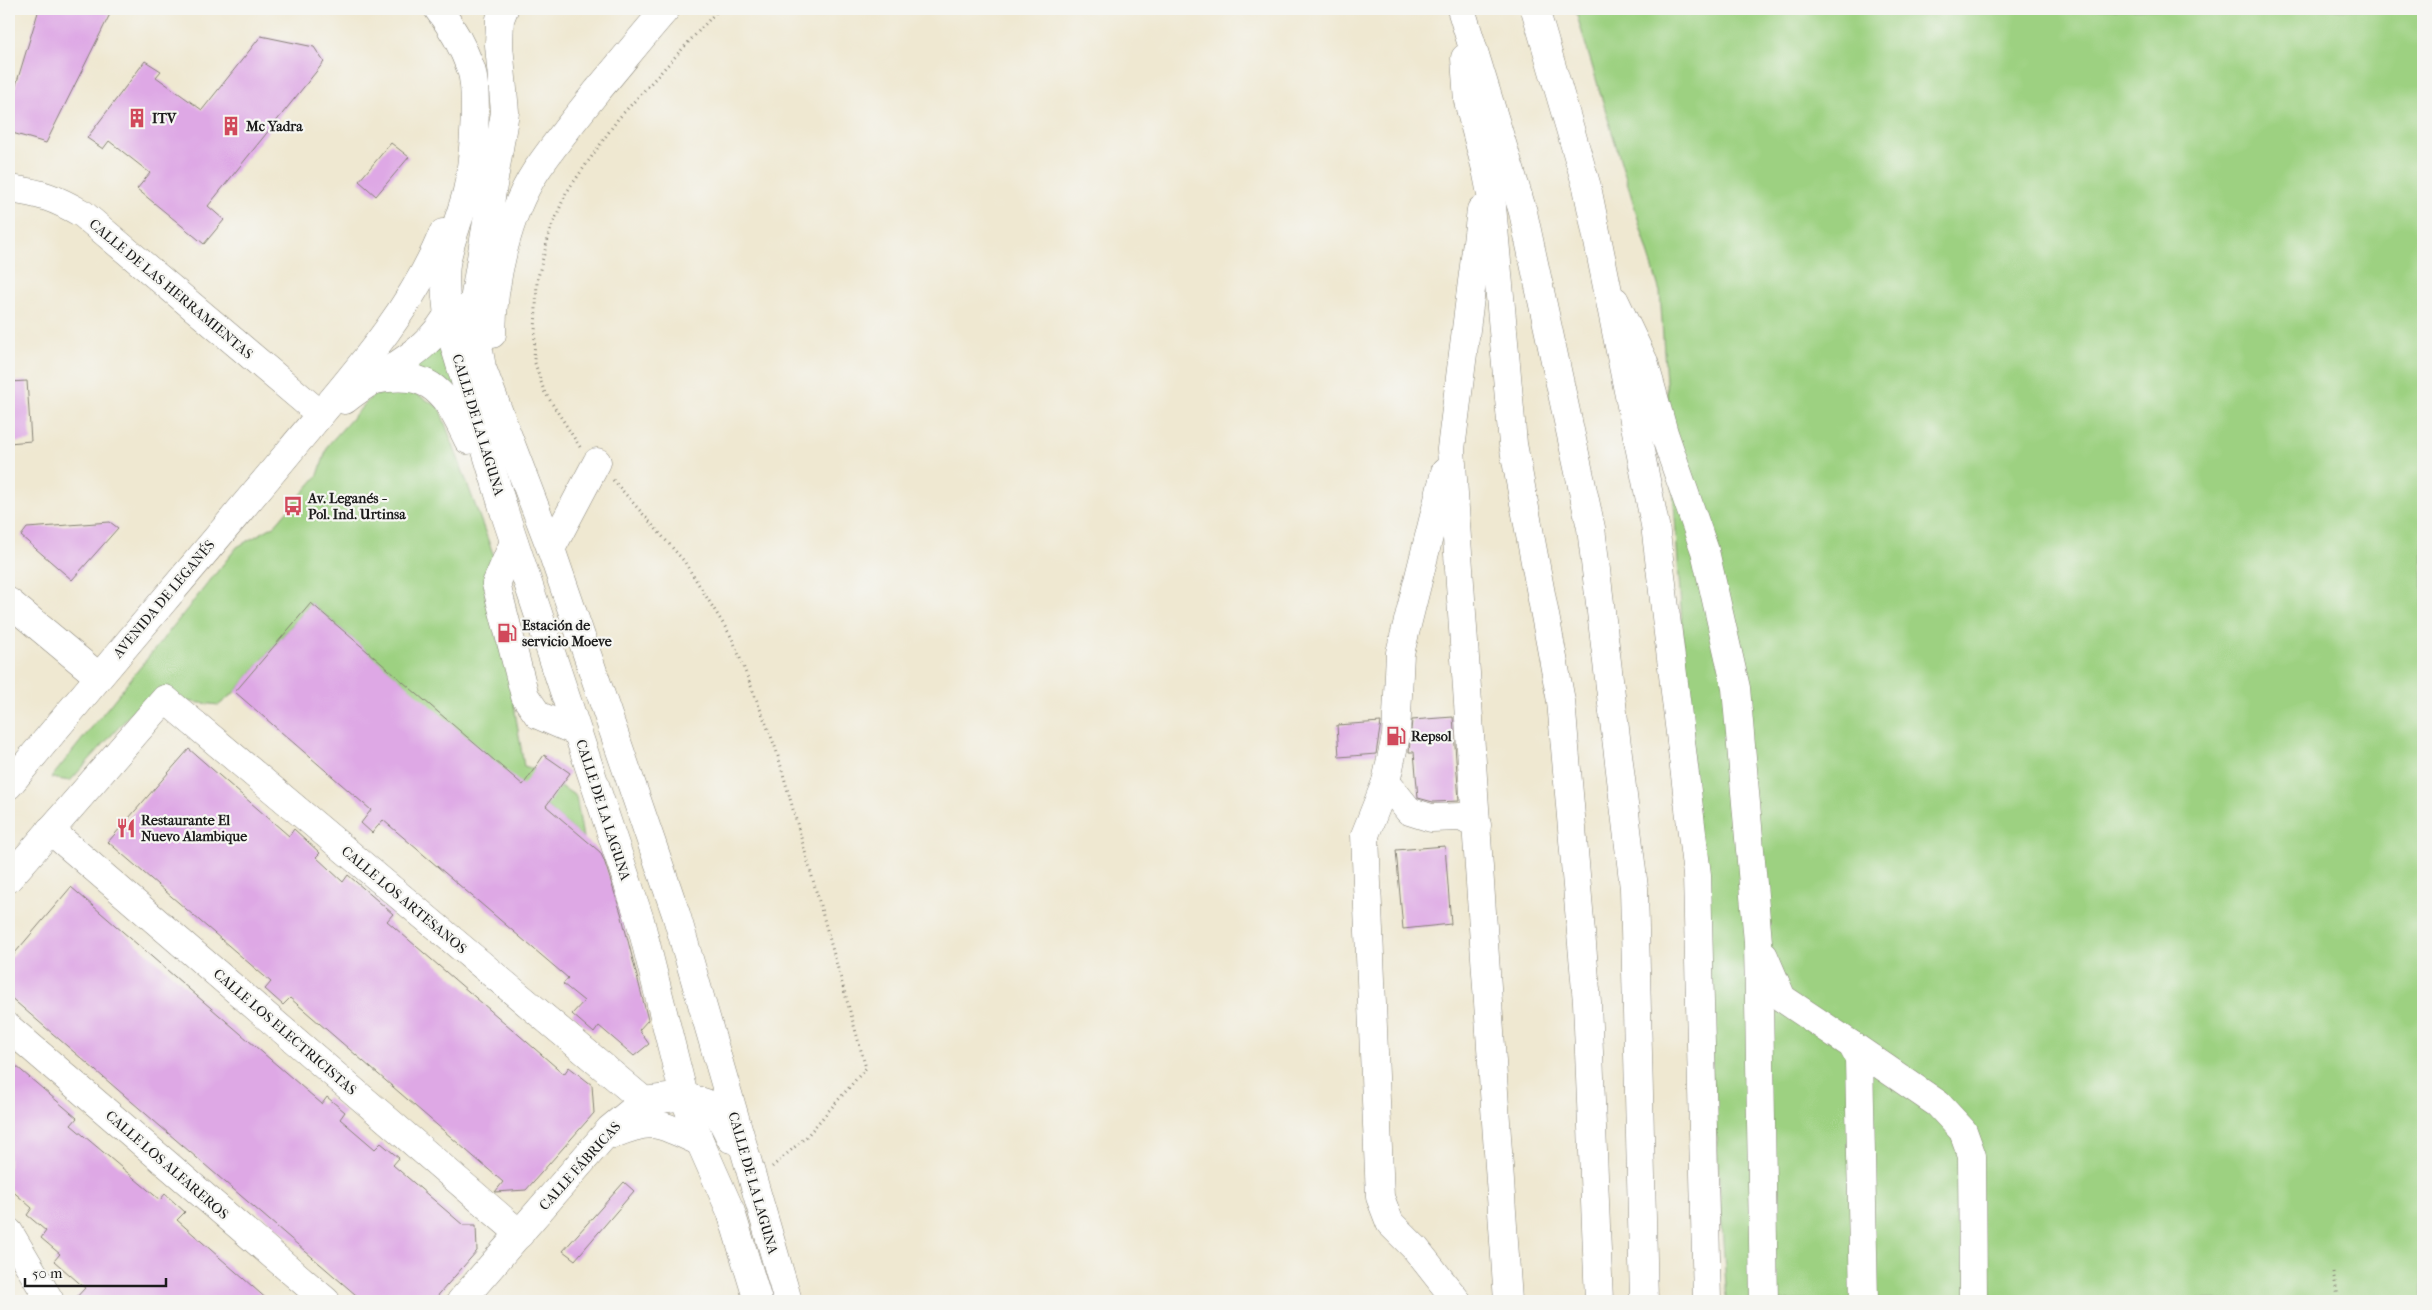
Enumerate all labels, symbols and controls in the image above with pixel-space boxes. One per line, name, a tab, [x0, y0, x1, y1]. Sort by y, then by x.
building icon: ITV	[126, 107, 148, 129]
place label: ITV	[152, 110, 177, 127]
building icon: Mc Yadra	[220, 115, 242, 137]
place label: Mc Yadra	[245, 118, 303, 135]
street label: CALLE DE LAS HERRAMIENTAS	[86, 215, 256, 363]
street label: CALLE DE LA LAGUNA	[448, 352, 508, 499]
place label: Av. Leganés - Pol. Ind. Urtinsa	[307, 490, 406, 523]
bus stop icon: Av. Leganés - Pol. Ind. Urtinsa	[282, 495, 304, 517]
street label: AVENIDA DE LEGANÉS	[108, 536, 218, 662]
place label: Estación de servicio Moeve	[522, 617, 612, 650]
fuel station icon: Estación de servicio Moeve	[496, 622, 518, 644]
fuel station icon: Repsol	[1385, 725, 1407, 747]
place label: Repsol	[1411, 728, 1452, 745]
street label: CALLE DE LA LAGUNA	[572, 737, 634, 884]
place label: Restaurante El Nuevo Alambique	[141, 812, 247, 845]
restaurant icon: Restaurante El Nuevo Alambique	[115, 817, 137, 839]
street label: CALLE LOS ARTESANOS	[338, 843, 470, 957]
street label: CALLE LOS ELECTRICISTAS	[210, 965, 360, 1099]
street label: CALLE LOS ALFAREROS	[102, 1107, 232, 1223]
street label: CALLE DE LA LAGUNA	[725, 1110, 782, 1257]
street label: CALLE FÁBRICAS	[535, 1117, 624, 1214]
scale bar	[25, 1255, 166, 1287]
text: 50 m	[32, 1264, 63, 1282]

